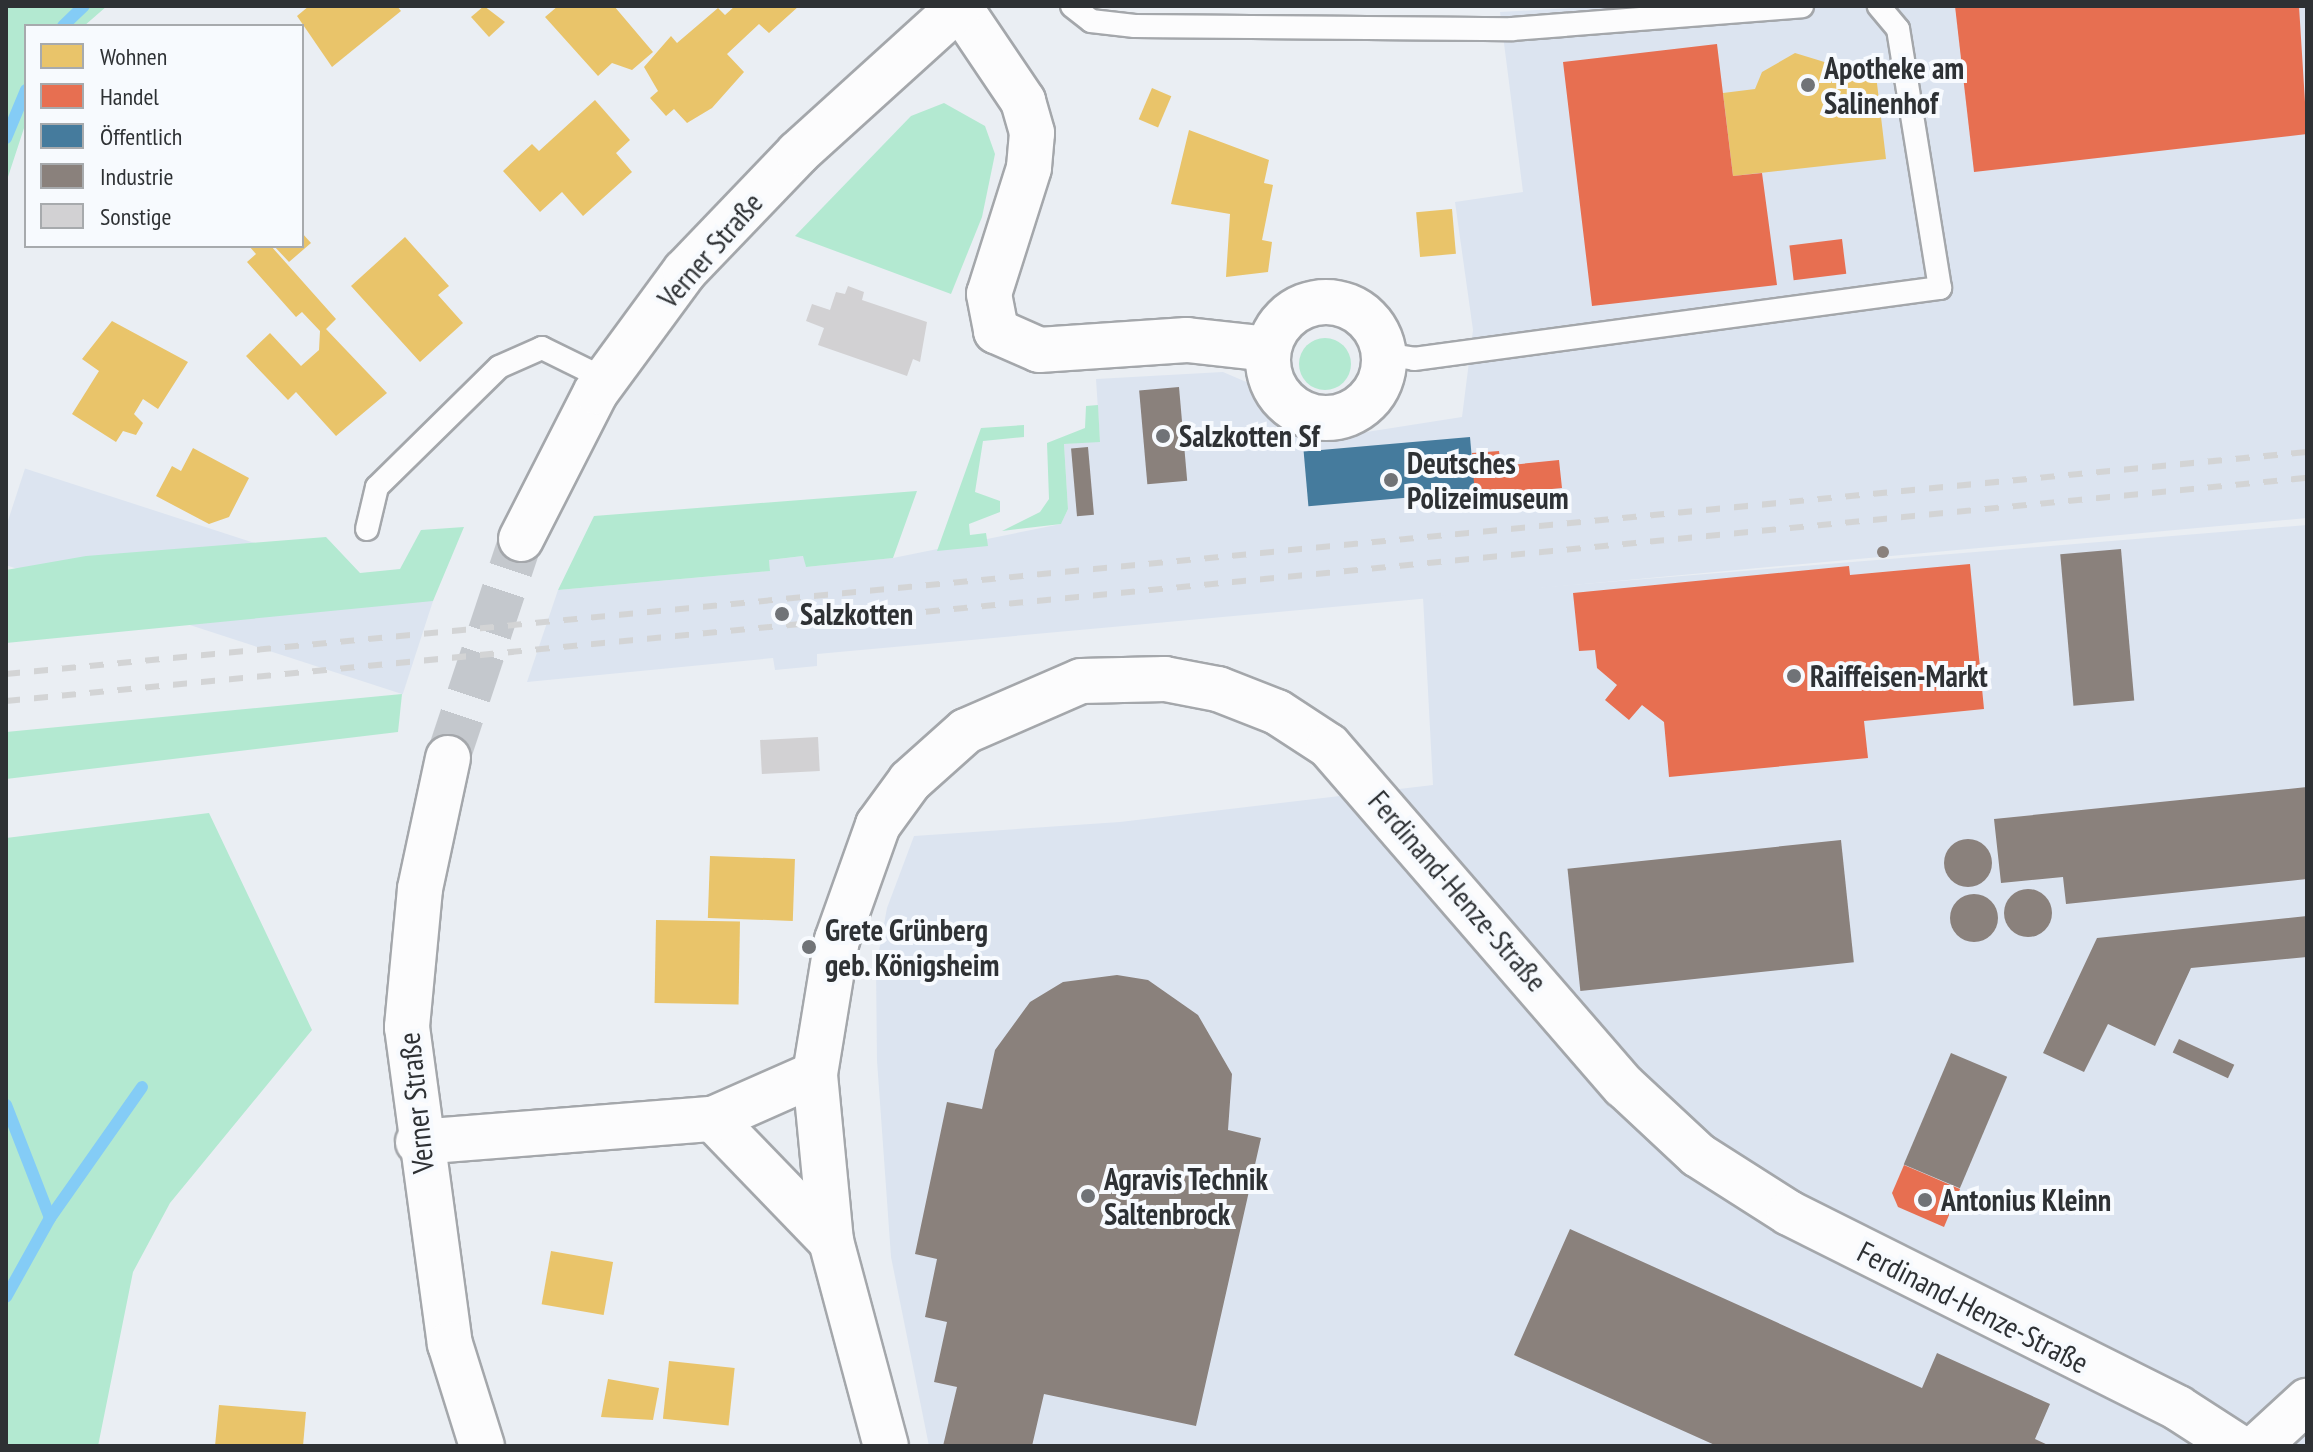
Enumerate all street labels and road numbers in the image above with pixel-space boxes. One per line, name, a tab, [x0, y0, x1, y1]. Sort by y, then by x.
street label: Verner Straße	[650, 185, 770, 315]
street label: Ferdinand-Henze-Straße	[1361, 783, 1555, 999]
street label: Verner Straße	[391, 1031, 441, 1175]
street label: Ferdinand-Henze-Straße	[1852, 1233, 2094, 1381]

